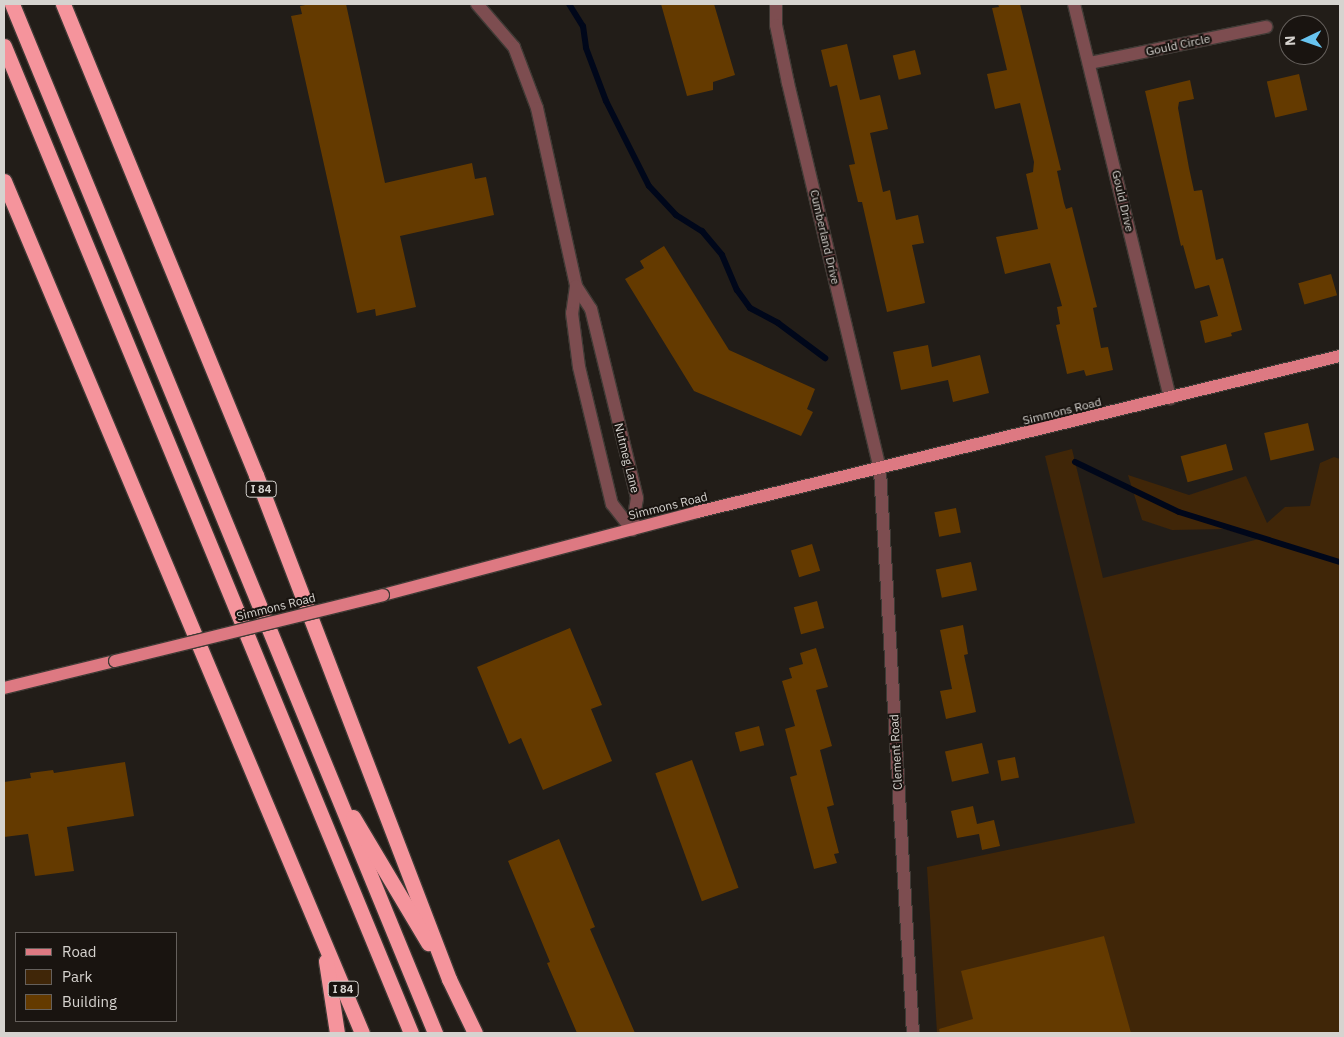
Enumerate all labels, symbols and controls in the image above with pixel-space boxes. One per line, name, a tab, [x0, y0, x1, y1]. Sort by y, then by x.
north arrow	[1279, 15, 1329, 65]
street label: Gould Circle	[1144, 31, 1212, 59]
text: N	[1281, 35, 1299, 46]
street label: Gould Drive	[1109, 169, 1137, 233]
street label: Cumberland Drive	[807, 188, 843, 286]
street label: Simmons Road	[1021, 394, 1103, 428]
street label: Nutmeg Lane	[611, 422, 643, 494]
road number: I 84	[245, 480, 277, 498]
street label: Simmons Road	[627, 489, 709, 523]
street label: Simmons Road	[235, 590, 317, 624]
street label: Clement Road	[887, 714, 905, 790]
legend	[15, 932, 178, 1022]
text: Road	[62, 942, 97, 961]
text: Park	[62, 967, 92, 986]
road number: I 84	[327, 981, 359, 998]
text: Building	[62, 992, 117, 1011]

